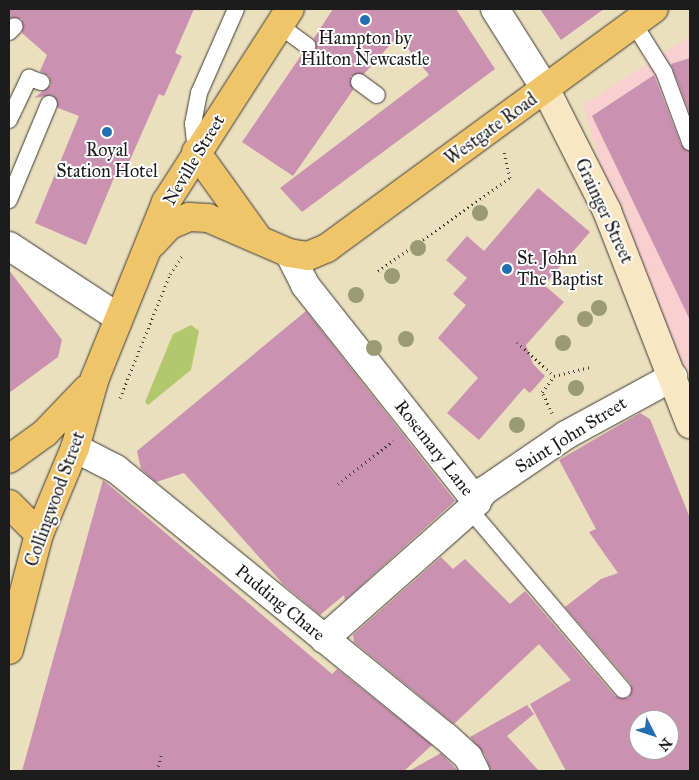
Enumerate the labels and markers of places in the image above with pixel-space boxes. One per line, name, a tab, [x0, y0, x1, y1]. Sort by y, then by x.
marker: Hampton by Hilton Newcastle	[359, 14, 371, 26]
place label: Hampton by Hilton Newcastle	[300, 28, 430, 70]
marker: Royal Station Hotel	[101, 126, 113, 138]
place label: Royal Station Hotel	[56, 140, 158, 182]
place label: St. John The Baptist	[517, 248, 603, 290]
marker: St. John The Baptist	[501, 263, 513, 275]

